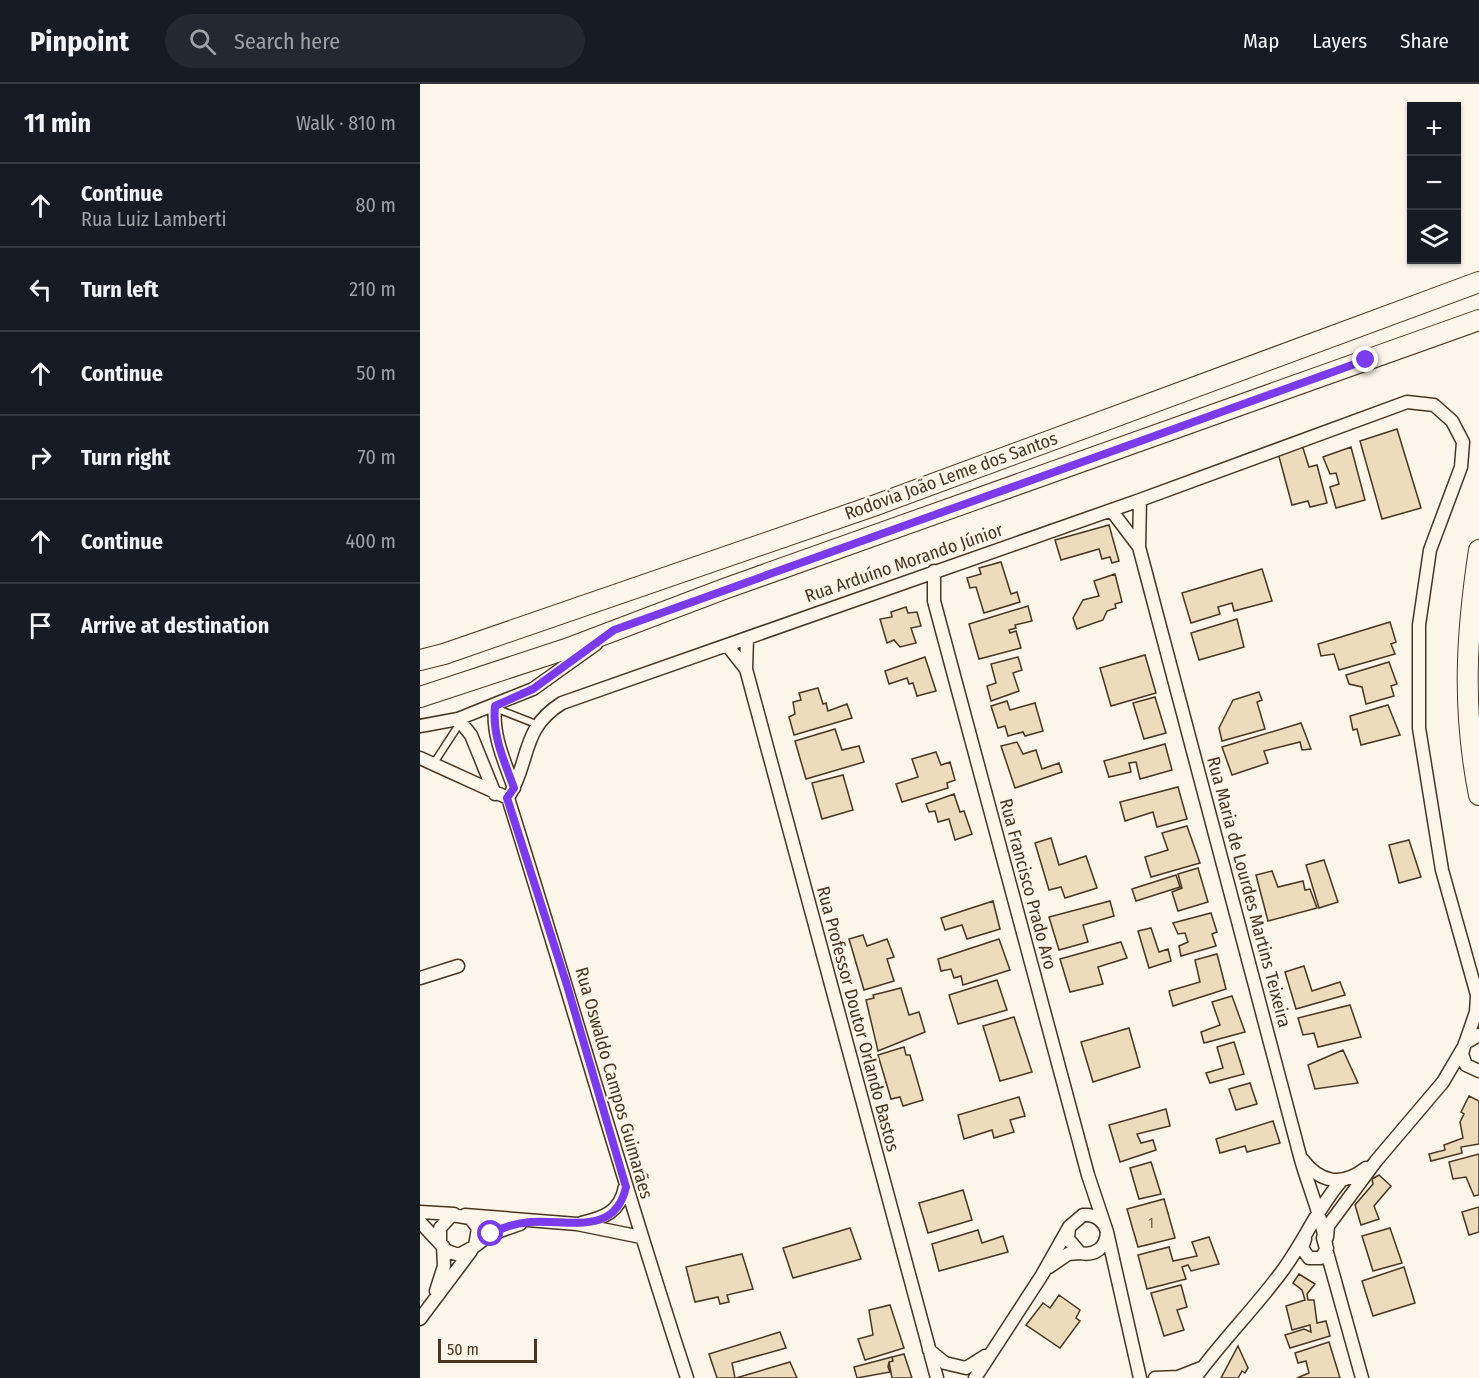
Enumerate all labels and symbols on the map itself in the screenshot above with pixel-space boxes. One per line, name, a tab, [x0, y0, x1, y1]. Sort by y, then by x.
route end	[1352, 346, 1378, 372]
street label: Rodovia João Leme dos Santos	[842, 427, 1061, 525]
street label: Rua Arduíno Morando Júnior	[802, 519, 1007, 607]
street label: Rua Maria de Lourdes Martins Teixeira	[1202, 754, 1296, 1030]
street label: Rua Francisco Prado Aro	[995, 796, 1061, 972]
street label: Rua Professor Doutor Orlando Bastos	[812, 884, 904, 1154]
street label: Rua Oswaldo Campos Guimarães	[570, 965, 658, 1202]
house number: 1	[1148, 1214, 1154, 1232]
route start	[477, 1220, 503, 1246]
scale bar	[438, 1336, 537, 1364]

